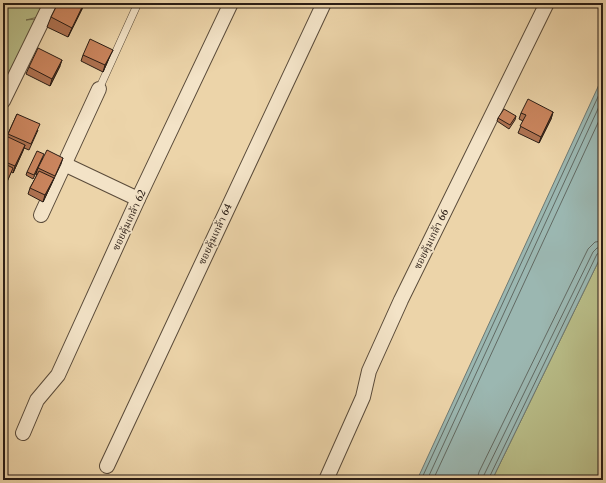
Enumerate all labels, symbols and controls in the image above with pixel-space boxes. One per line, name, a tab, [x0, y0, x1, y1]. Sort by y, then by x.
street label: ซอยคุ้มเกล้า 62	[109, 187, 150, 253]
street label: ซอยคุ้มเกล้า 64	[195, 201, 236, 267]
street label: ซอยคุ้มเกล้า 66	[411, 207, 452, 272]

